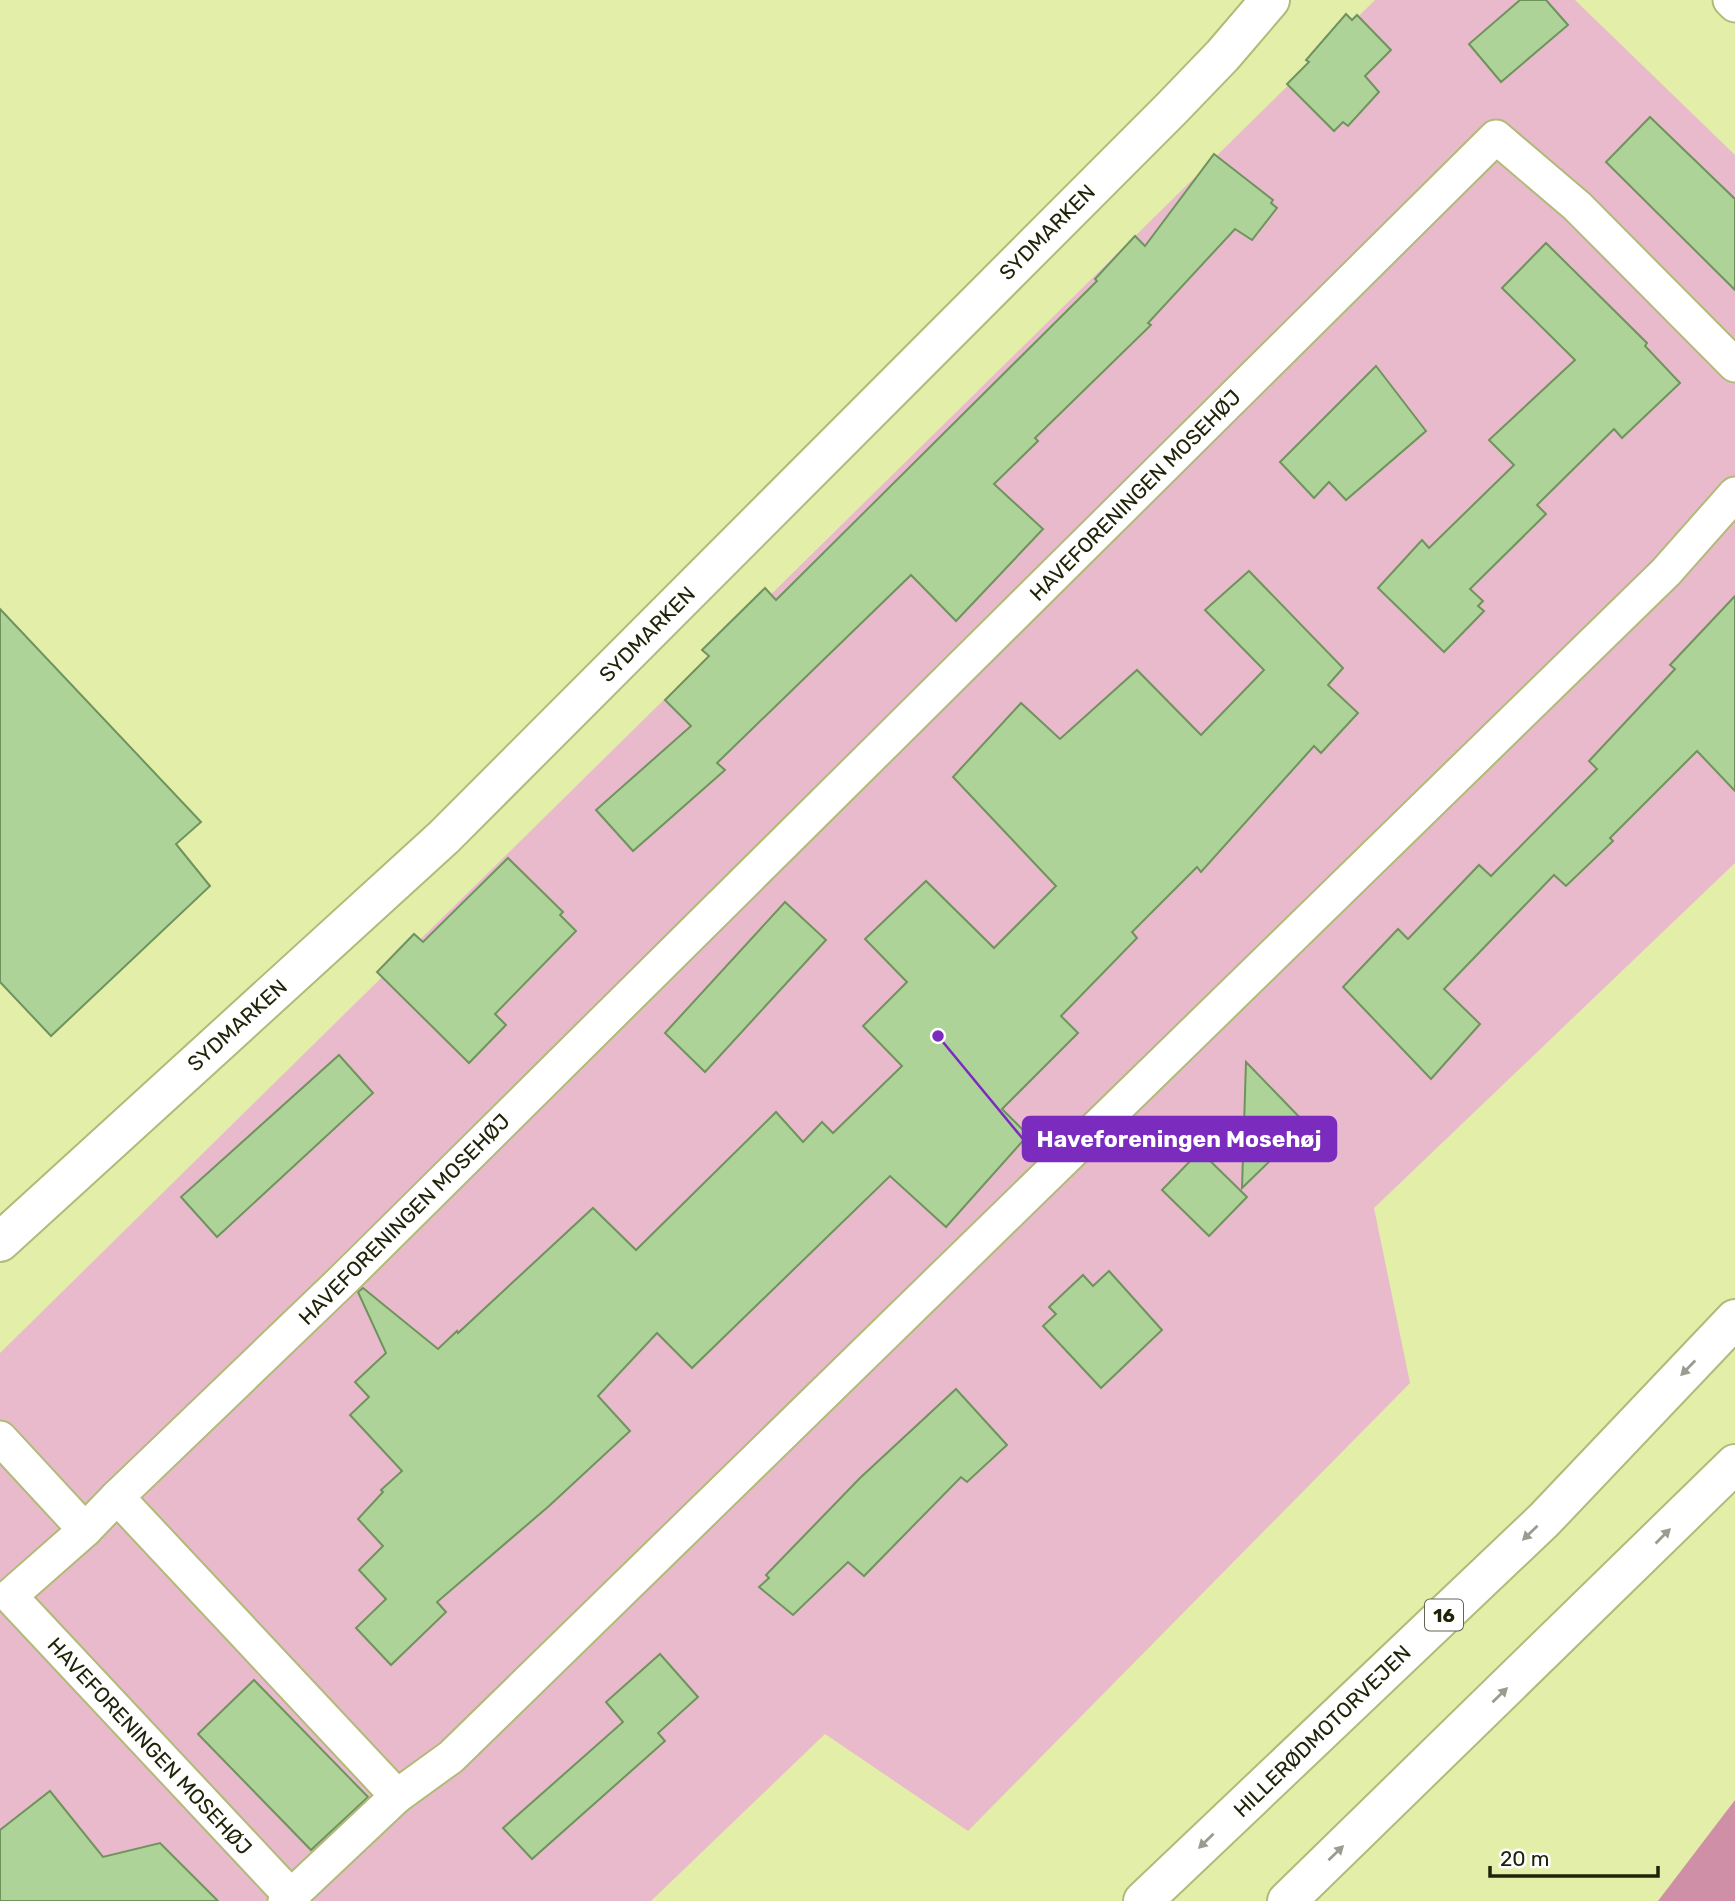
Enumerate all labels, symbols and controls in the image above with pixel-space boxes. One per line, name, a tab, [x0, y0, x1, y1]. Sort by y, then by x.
street label: SYDMARKEN	[994, 179, 1100, 285]
street label: HAVEFORENINGEN MOSEHØJ	[1024, 384, 1246, 606]
street label: SYDMARKEN	[594, 581, 700, 687]
street label: SYDMARKEN	[182, 974, 292, 1076]
street label: HAVEFORENINGEN MOSEHØJ	[293, 1108, 515, 1330]
callout: Haveforeningen Mosehøj	[1023, 1117, 1336, 1161]
text: Haveforeningen Mosehøj	[1037, 1125, 1321, 1153]
one-way arrow	[1679, 1360, 1696, 1377]
one-way arrow	[1522, 1524, 1539, 1541]
one-way arrow	[1654, 1528, 1671, 1545]
road number: 16	[1425, 1600, 1463, 1630]
street label: HAVEFORENINGEN MOSEHØJ	[43, 1632, 257, 1860]
street label: HILLERØDMOTORVEJEN	[1228, 1640, 1416, 1822]
one-way arrow	[1491, 1687, 1508, 1704]
one-way arrow	[1198, 1833, 1215, 1849]
scale bar	[1490, 1834, 1658, 1878]
one-way arrow	[1328, 1845, 1345, 1862]
text: 20 m	[1500, 1846, 1549, 1871]

